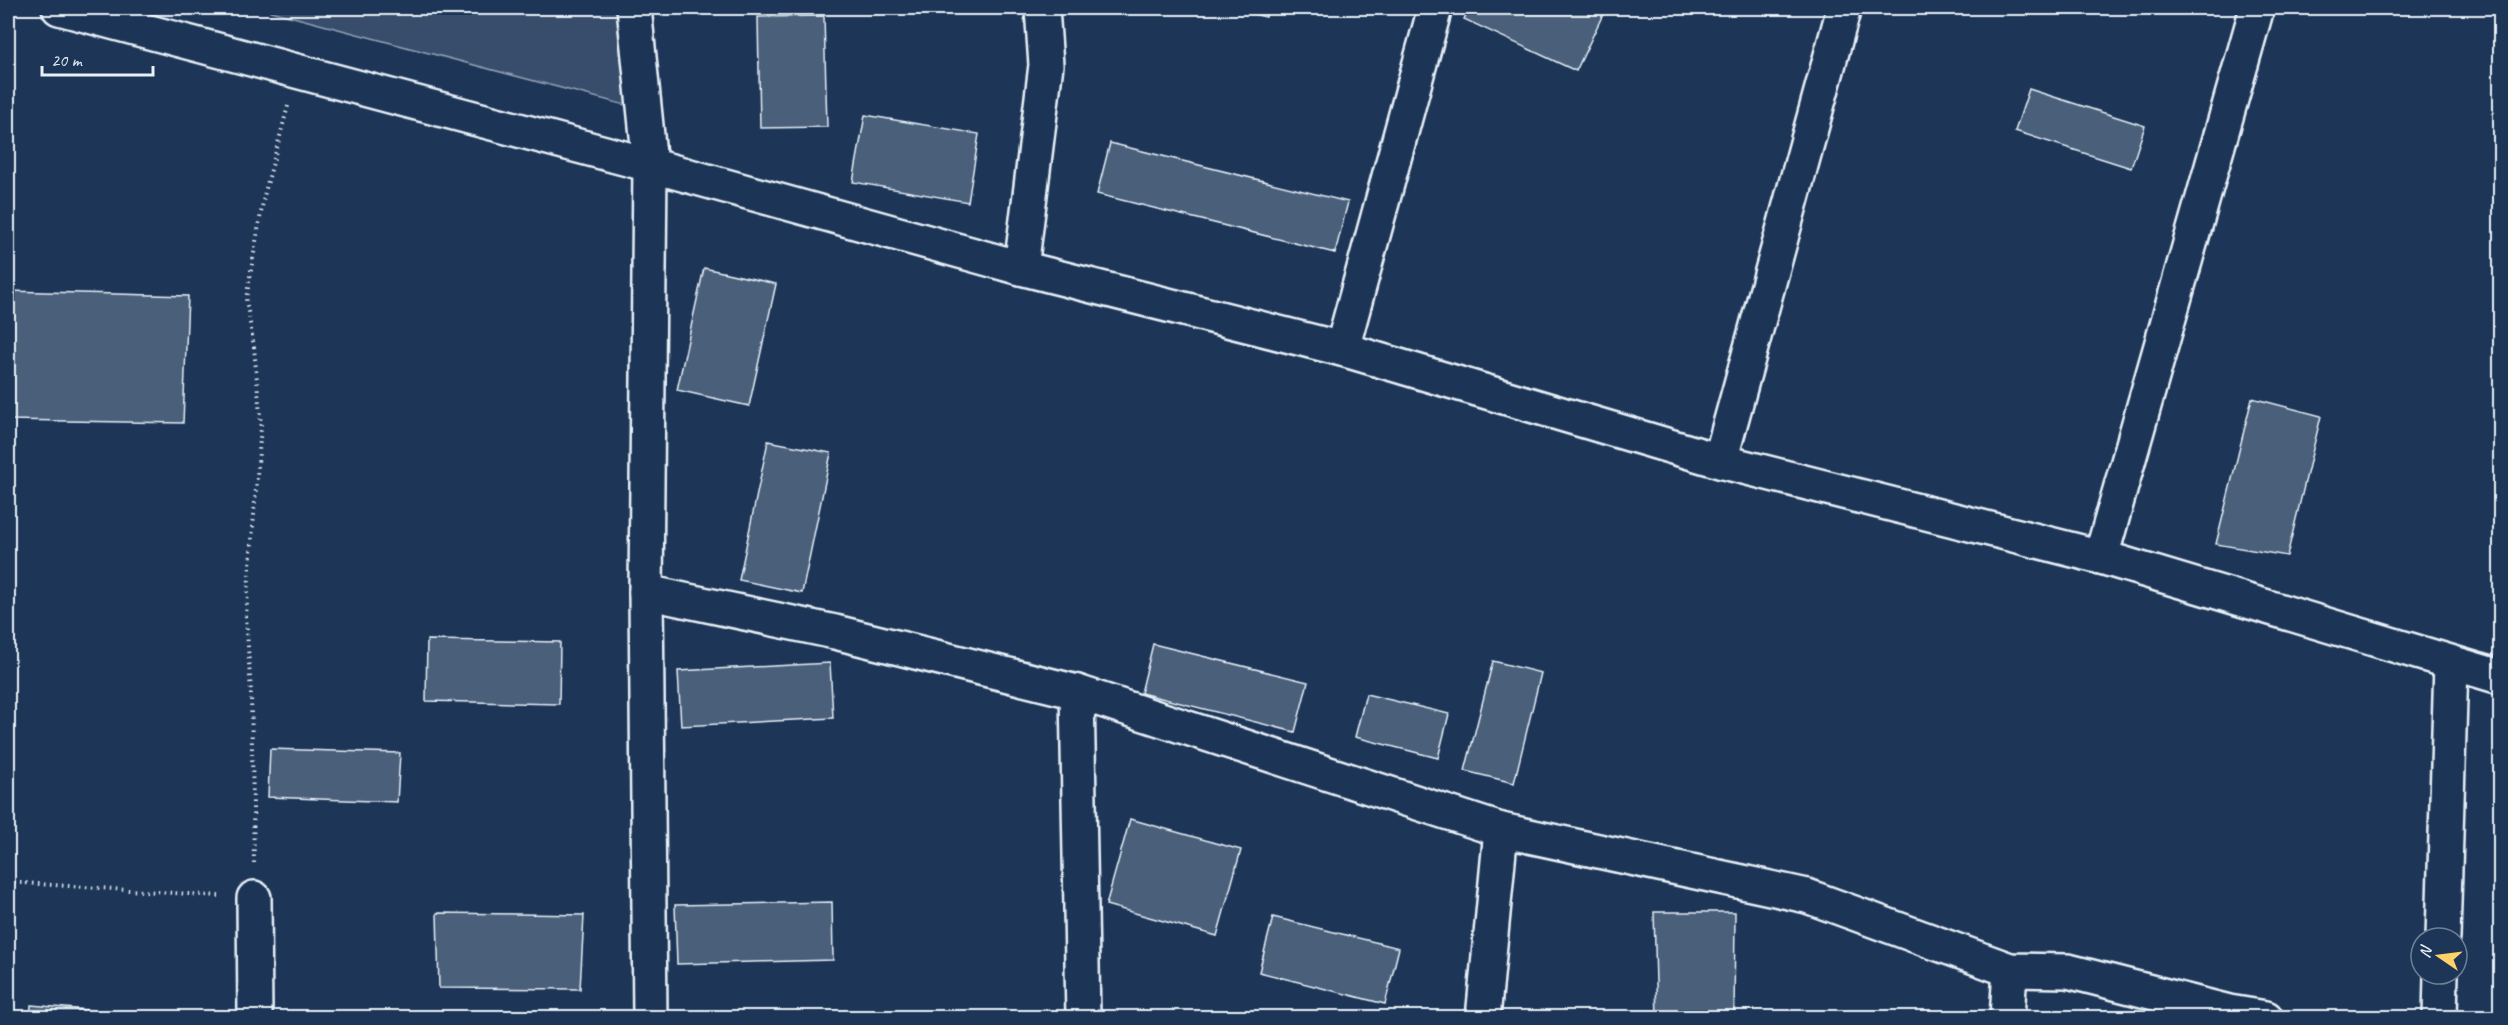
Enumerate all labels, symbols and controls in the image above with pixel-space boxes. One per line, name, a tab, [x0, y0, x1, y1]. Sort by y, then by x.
scale bar	[42, 39, 153, 77]
text: 20 m	[51, 49, 84, 71]
north arrow	[2409, 926, 2469, 986]
text: N	[2415, 942, 2437, 960]

